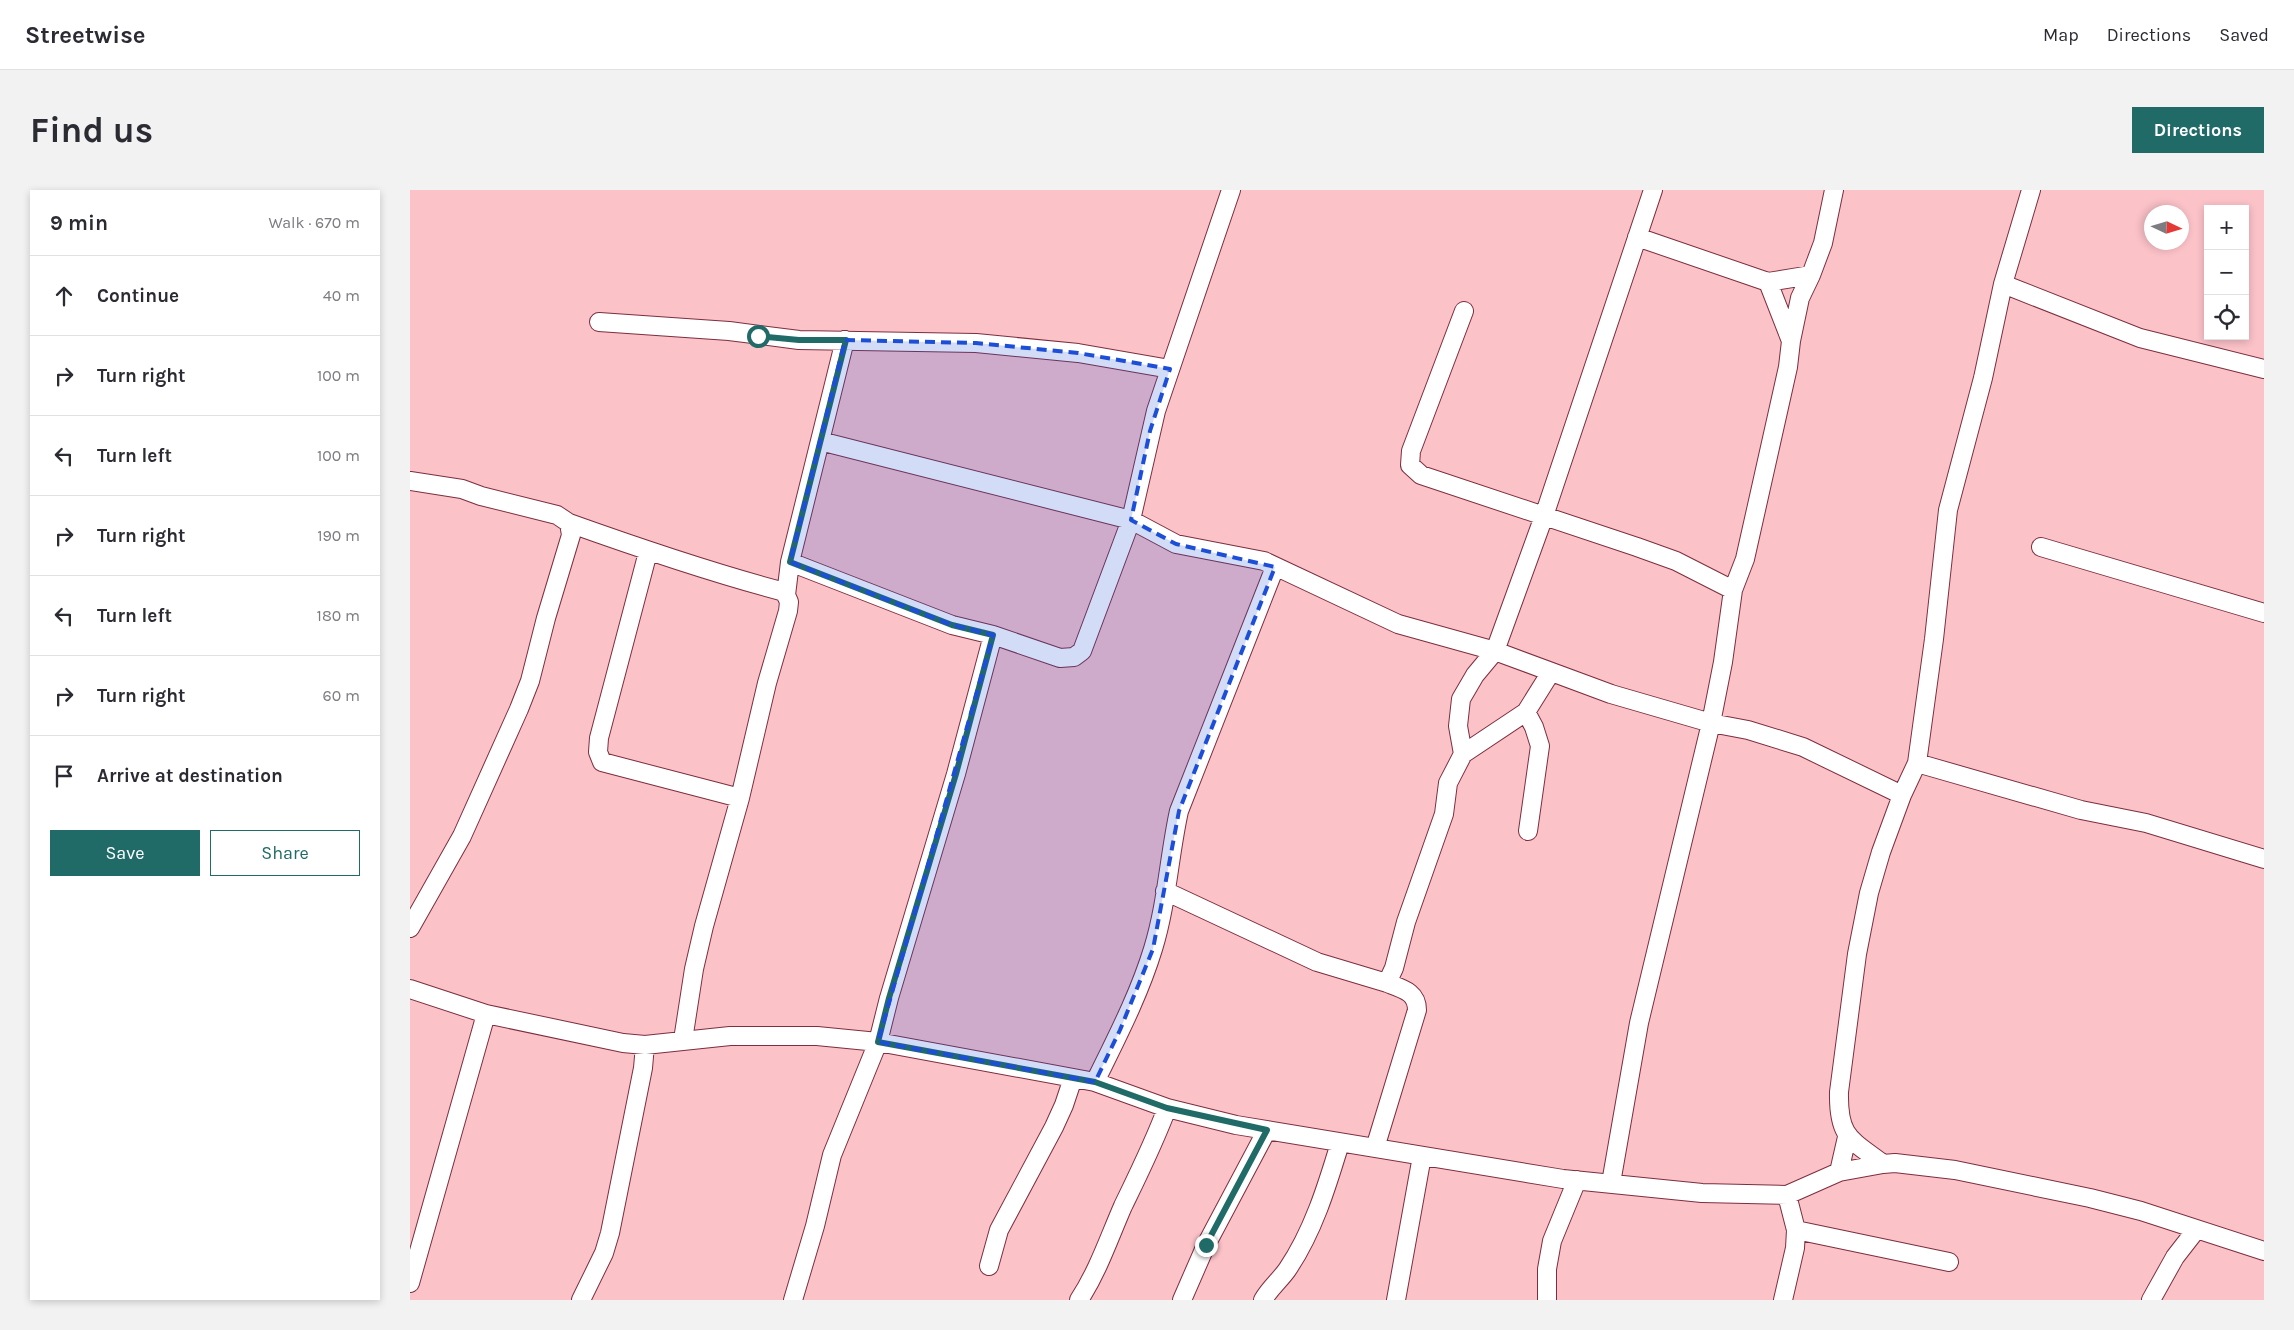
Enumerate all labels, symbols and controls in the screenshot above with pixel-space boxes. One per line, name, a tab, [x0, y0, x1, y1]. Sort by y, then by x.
text: Streetwise	[25, 21, 146, 49]
text: Map	[2043, 24, 2079, 46]
text: Directions	[2107, 24, 2191, 46]
text: Saved	[2219, 24, 2269, 46]
button: Directions	[2132, 107, 2264, 153]
text: Find us	[30, 110, 153, 151]
north arrow	[2144, 205, 2189, 250]
map controls	[2204, 205, 2249, 340]
button: +	[2204, 205, 2249, 250]
text: 9 min	[50, 211, 108, 235]
text: Walk · 670 m	[269, 213, 360, 232]
button: −	[2204, 250, 2249, 295]
icon: ahead	[50, 282, 78, 310]
text: Continue	[97, 285, 179, 307]
text: 40 m	[323, 286, 360, 305]
button: locate	[2204, 295, 2249, 340]
route start	[747, 325, 770, 348]
icon: right	[50, 362, 78, 390]
text: Turn right	[97, 365, 186, 387]
text: 100 m	[317, 366, 360, 385]
icon: left	[50, 442, 78, 470]
text: Turn left	[97, 445, 172, 467]
text: 100 m	[317, 446, 360, 465]
icon: right	[50, 522, 78, 550]
text: Turn right	[97, 525, 186, 547]
text: 190 m	[317, 526, 360, 545]
icon: left	[50, 602, 78, 630]
text: Turn left	[97, 605, 172, 627]
text: 180 m	[317, 606, 360, 625]
icon: right	[50, 682, 78, 710]
text: Turn right	[97, 685, 186, 707]
text: 60 m	[323, 686, 360, 705]
icon: arrive	[50, 762, 78, 790]
text: Arrive at destination	[97, 765, 283, 787]
button: Save	[50, 830, 200, 876]
button: Share	[210, 830, 360, 876]
route end	[1195, 1234, 1218, 1257]

